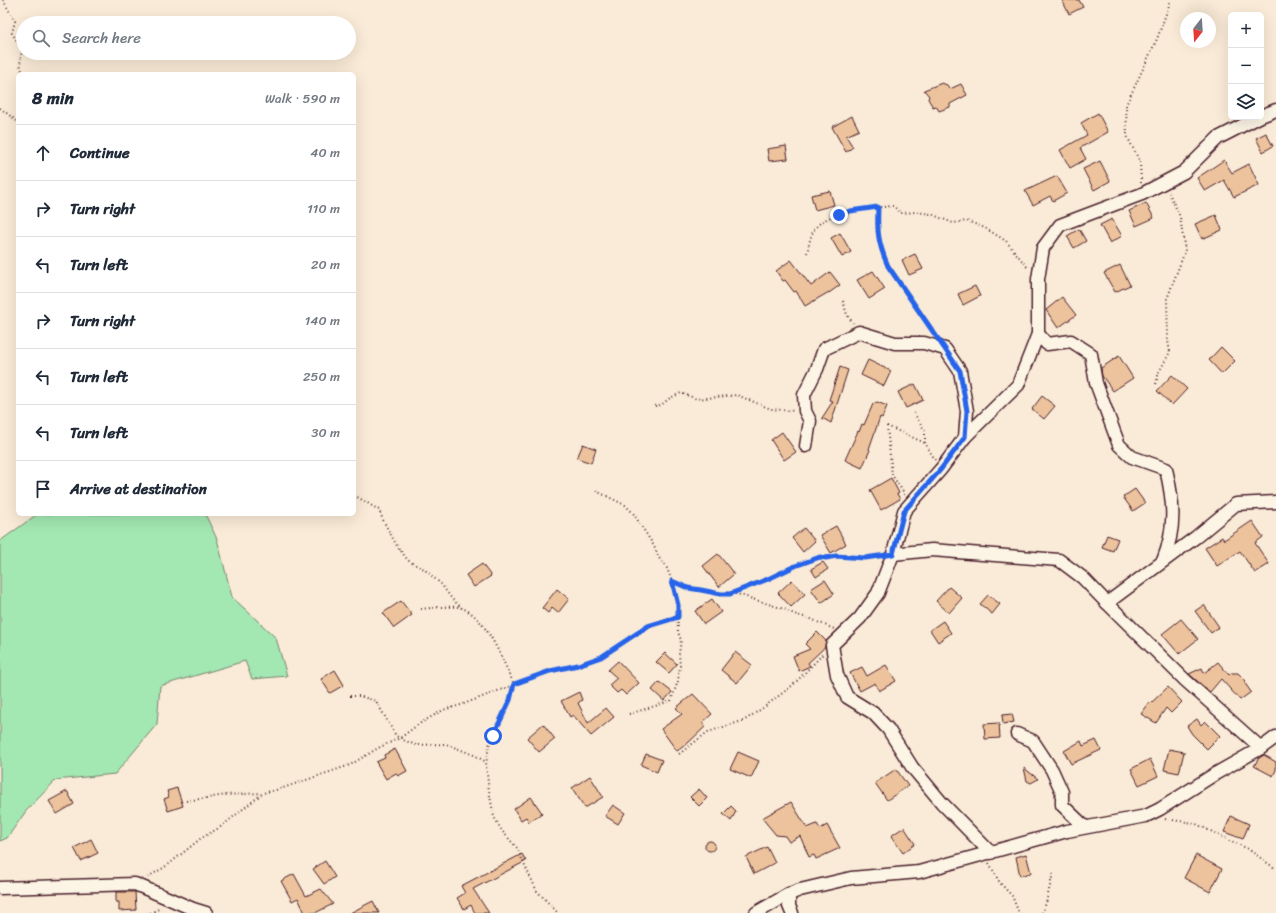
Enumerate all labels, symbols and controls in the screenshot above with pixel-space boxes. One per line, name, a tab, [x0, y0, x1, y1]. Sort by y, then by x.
north arrow	[1180, 12, 1216, 48]
map controls	[1228, 12, 1264, 120]
button: +	[1228, 12, 1264, 48]
search box	[16, 16, 356, 60]
text: Search here	[62, 25, 141, 51]
icon: search	[30, 27, 52, 49]
button: −	[1228, 48, 1264, 84]
text: 8 min	[32, 83, 74, 113]
button: layers	[1228, 84, 1264, 120]
text: Walk · 590 m	[265, 87, 340, 110]
text: Continue	[70, 140, 130, 166]
text: 40 m	[310, 141, 340, 164]
icon: ahead	[32, 142, 54, 164]
text: Turn right	[70, 196, 135, 222]
text: 110 m	[307, 197, 340, 220]
icon: right	[32, 198, 54, 220]
route end	[830, 206, 848, 224]
text: Turn left	[70, 252, 128, 278]
text: 20 m	[311, 253, 340, 276]
icon: left	[32, 254, 54, 276]
text: Turn right	[70, 308, 135, 334]
text: 140 m	[305, 309, 340, 332]
icon: right	[32, 310, 54, 332]
text: Turn left	[70, 364, 128, 390]
text: 250 m	[303, 365, 340, 388]
icon: left	[32, 366, 54, 388]
text: Turn left	[70, 420, 128, 446]
text: 30 m	[311, 421, 340, 444]
icon: left	[32, 422, 54, 444]
text: Arrive at destination	[70, 476, 207, 502]
icon: arrive	[32, 478, 54, 500]
route start	[484, 727, 502, 745]

